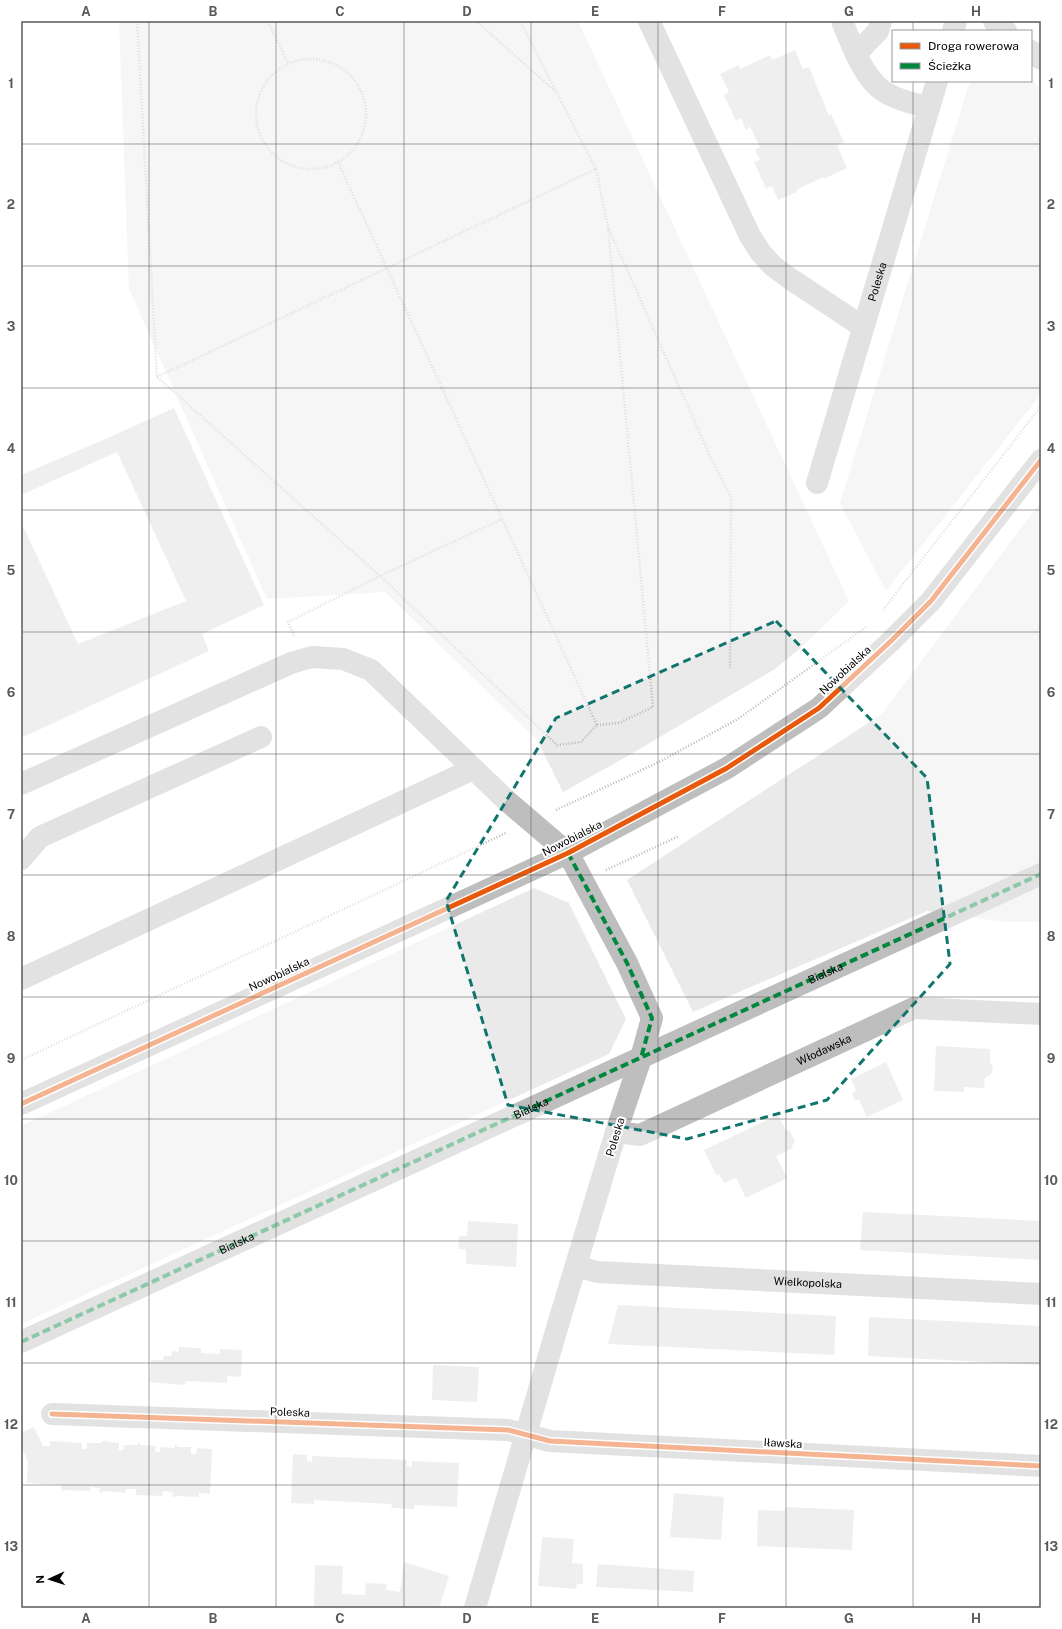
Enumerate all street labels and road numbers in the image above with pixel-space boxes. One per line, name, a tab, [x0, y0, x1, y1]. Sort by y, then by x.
street label: Poleska	[866, 261, 889, 303]
street label: Nowobialska	[817, 643, 873, 697]
street label: Nowobialska	[540, 818, 604, 858]
street label: Nowobialska	[247, 955, 311, 993]
street label: Bialska	[806, 960, 845, 986]
street label: Włodawska	[795, 1032, 853, 1068]
street label: Bialska	[512, 1095, 550, 1121]
street label: Poleska	[603, 1116, 627, 1158]
street label: Bialska	[217, 1230, 256, 1256]
street label: Wielkopolska	[773, 1275, 842, 1290]
street label: Poleska	[270, 1405, 310, 1419]
street label: Iławska	[763, 1436, 803, 1450]

